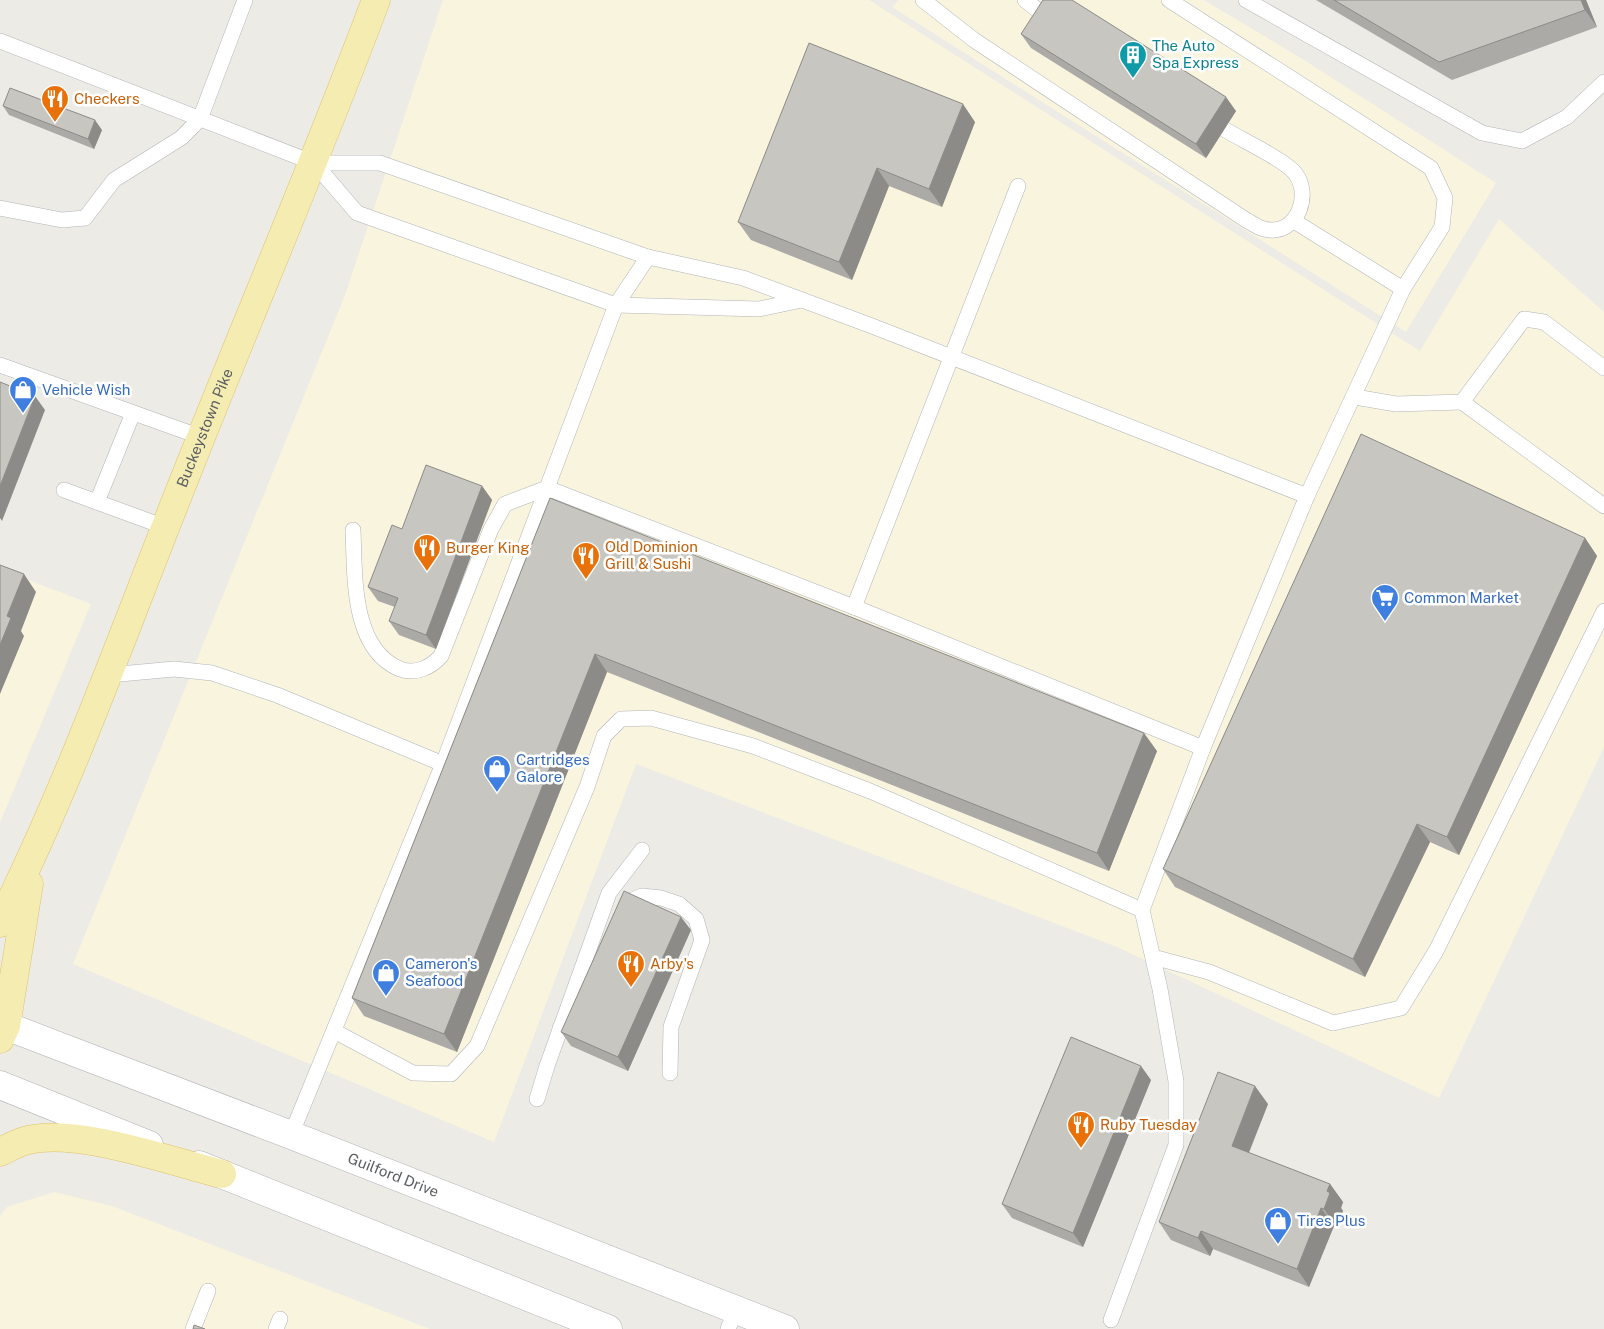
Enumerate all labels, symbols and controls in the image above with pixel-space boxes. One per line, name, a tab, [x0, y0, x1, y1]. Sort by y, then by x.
place label: The Auto Spa Express	[1152, 37, 1239, 71]
building icon: The Auto Spa Express	[1118, 40, 1148, 79]
restaurant icon: Checkers	[40, 84, 70, 123]
place label: Checkers	[74, 90, 140, 107]
street label: Buckeystown Pike	[173, 366, 236, 490]
shop icon: Vehicle Wish	[8, 375, 38, 414]
place label: Vehicle Wish	[42, 381, 130, 398]
restaurant icon: Burger King	[412, 533, 442, 572]
place label: Old Dominion Grill & Sushi	[605, 538, 698, 572]
place label: Burger King	[446, 539, 530, 556]
restaurant icon: Old Dominion Grill & Sushi	[571, 541, 601, 580]
supermarket icon: Common Market	[1370, 583, 1400, 622]
place label: Common Market	[1404, 589, 1519, 606]
place label: Cartridges Galore	[516, 751, 590, 785]
shop icon: Cartridges Galore	[482, 754, 512, 793]
restaurant icon: Arby's	[616, 949, 646, 988]
place label: Cameron's Seafood	[405, 955, 477, 989]
place label: Arby's	[650, 955, 694, 972]
shop icon: Cameron's Seafood	[371, 958, 401, 997]
restaurant icon: Ruby Tuesday	[1066, 1110, 1096, 1149]
place label: Ruby Tuesday	[1100, 1116, 1197, 1133]
street label: Guilford Drive	[345, 1149, 441, 1200]
shop icon: Tires Plus	[1263, 1206, 1293, 1245]
place label: Tires Plus	[1297, 1212, 1365, 1229]

